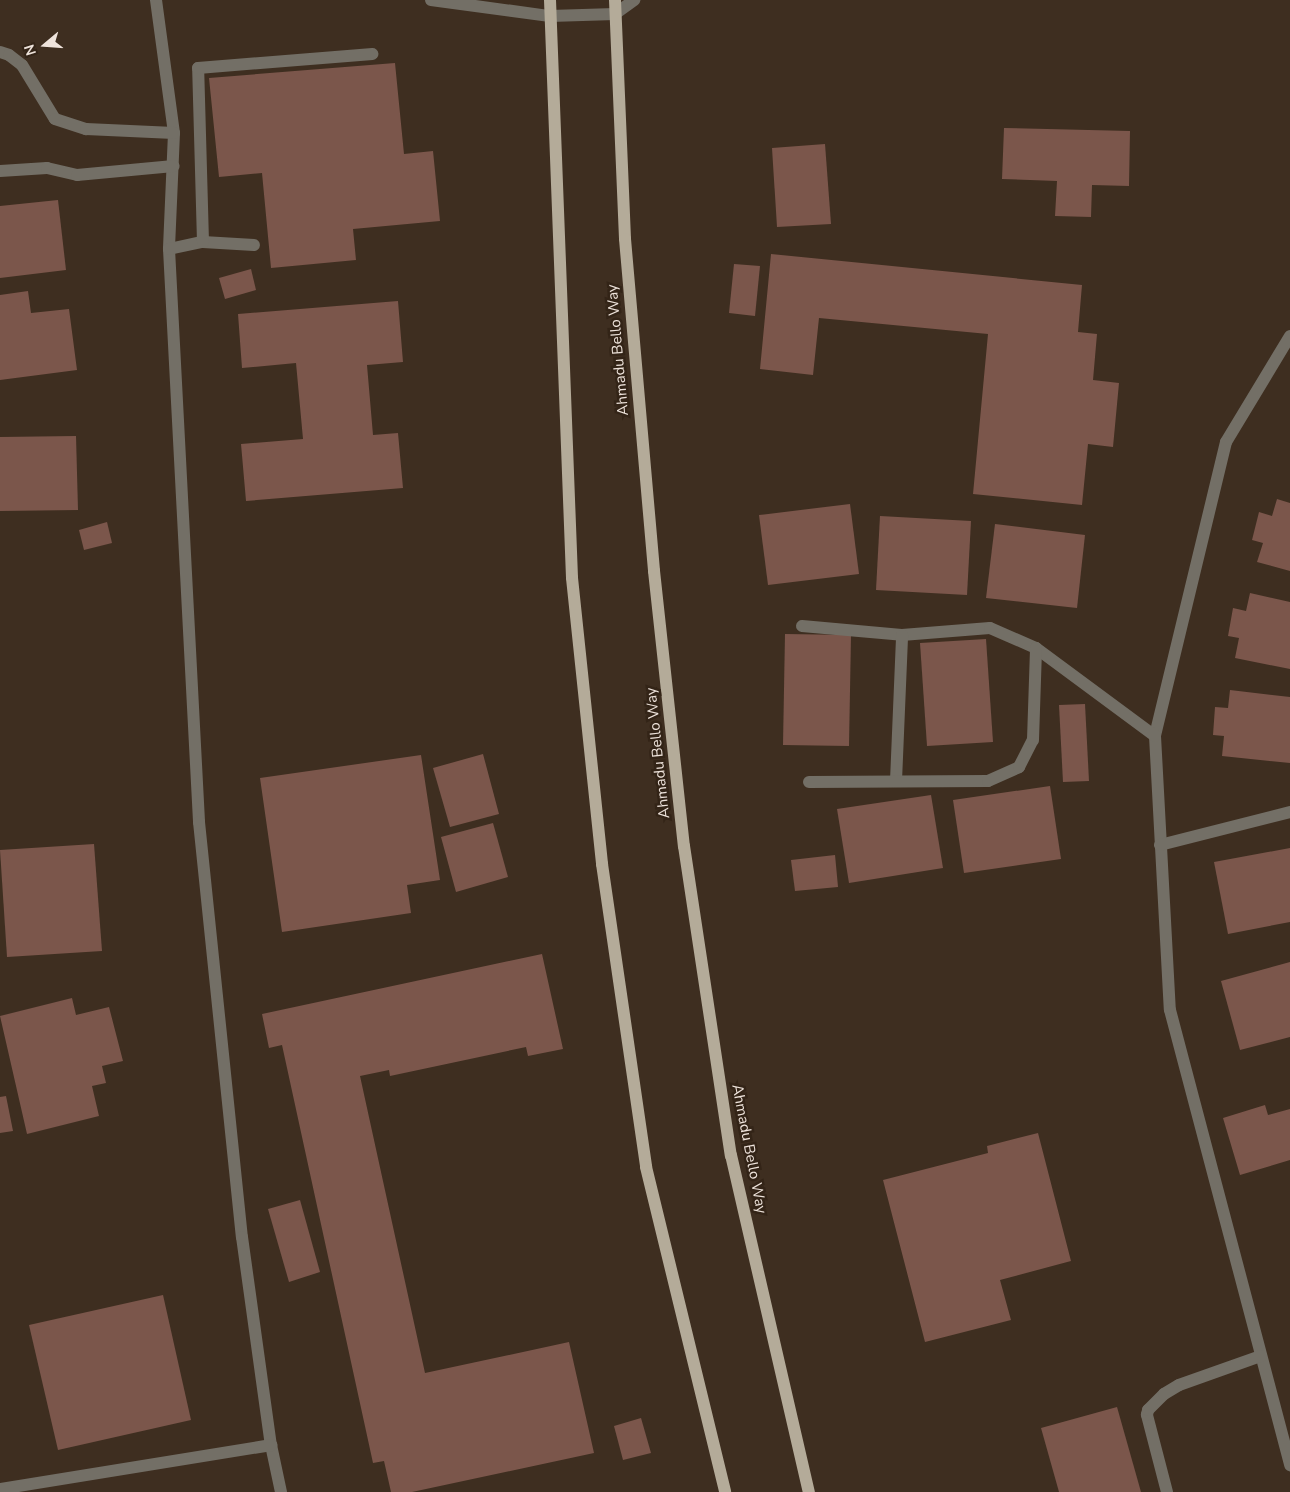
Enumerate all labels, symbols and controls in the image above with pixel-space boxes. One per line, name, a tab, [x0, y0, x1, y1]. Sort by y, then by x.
north arrow	[20, 20, 70, 70]
text: N	[20, 42, 41, 58]
street label: Ahmadu Bello Way	[603, 284, 633, 416]
street label: Ahmadu Bello Way	[642, 687, 674, 819]
street label: Ahmadu Bello Way	[728, 1083, 770, 1215]

